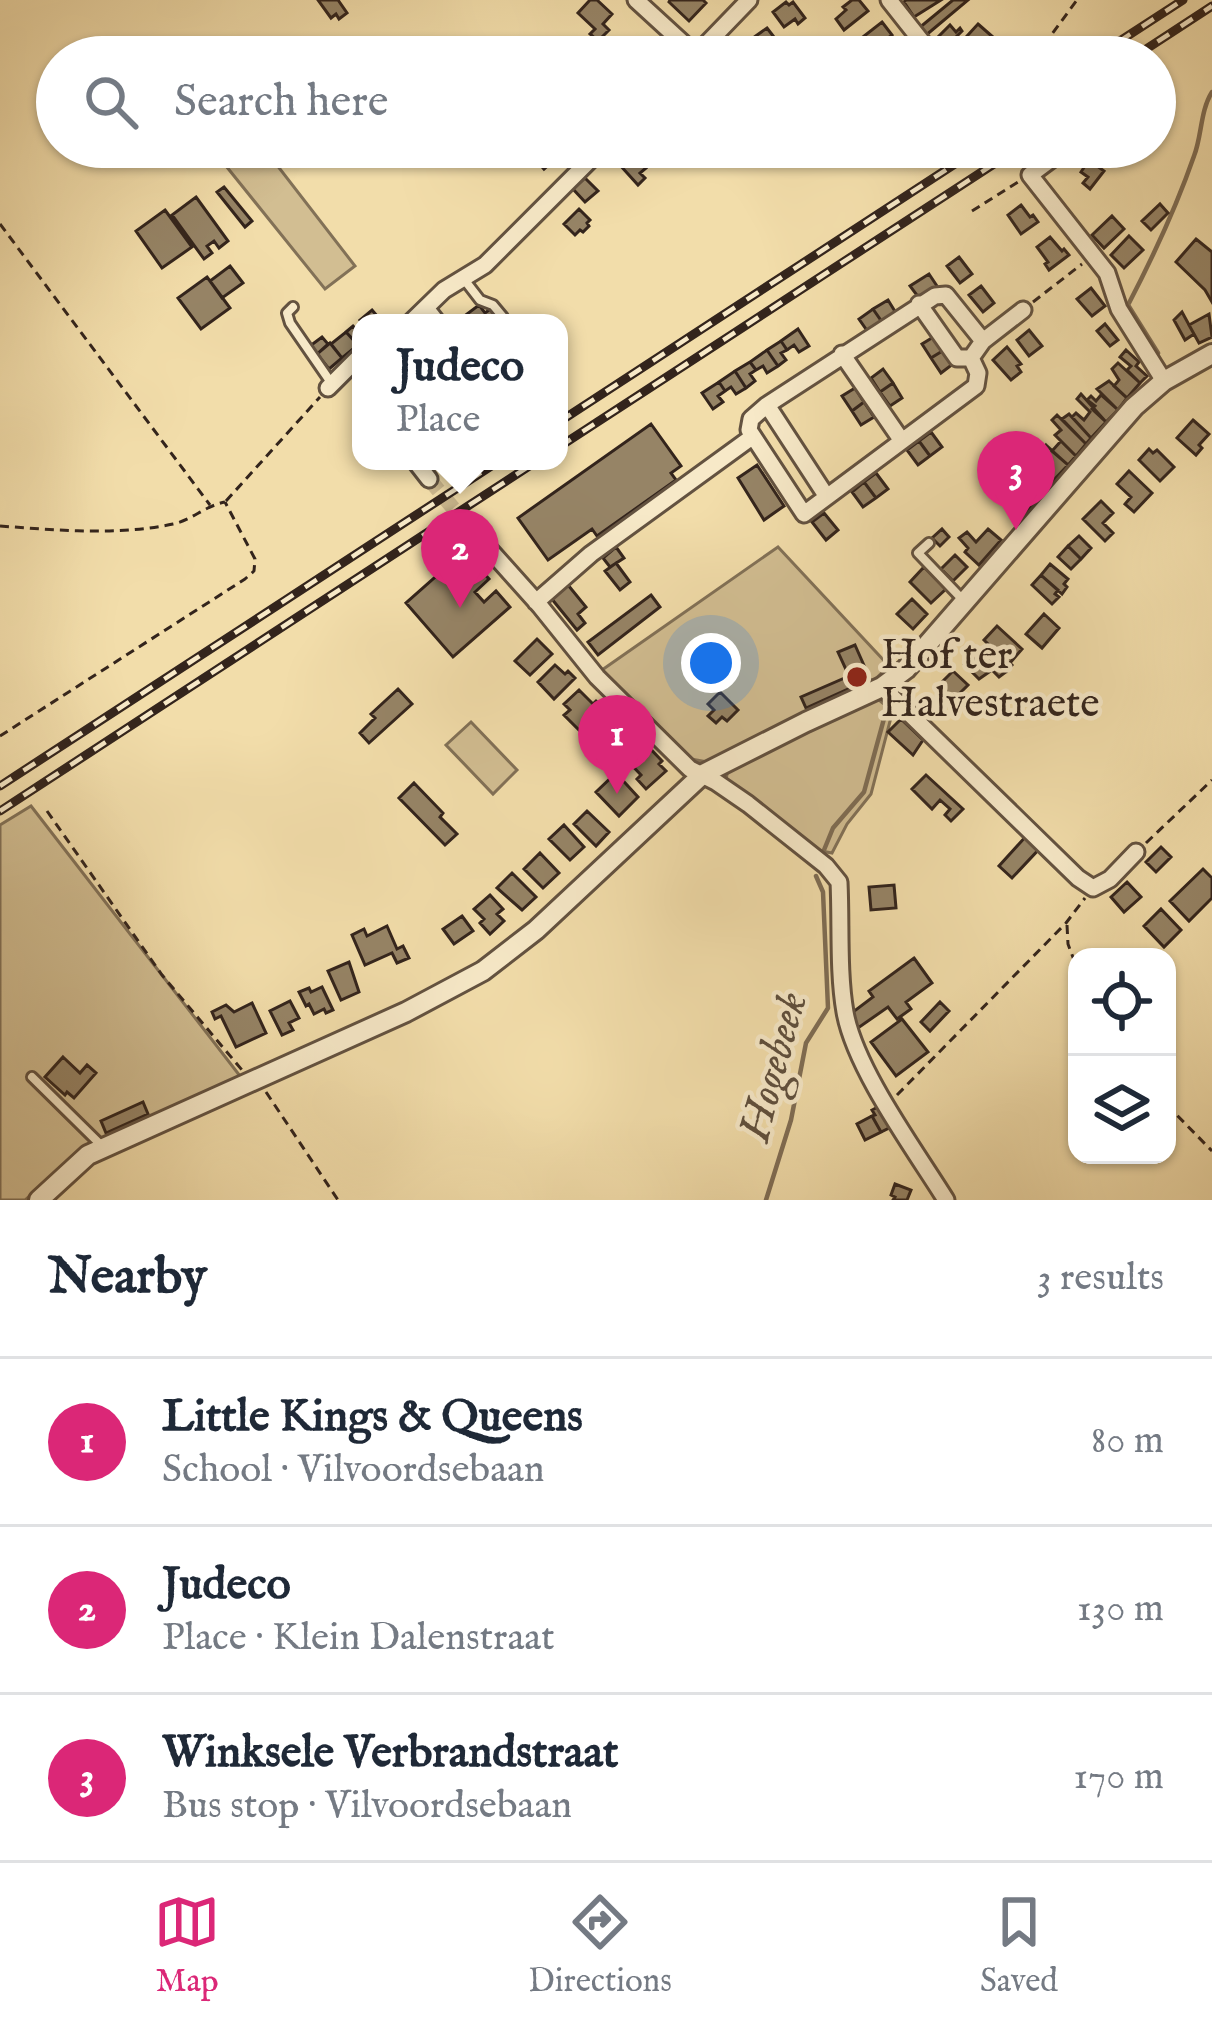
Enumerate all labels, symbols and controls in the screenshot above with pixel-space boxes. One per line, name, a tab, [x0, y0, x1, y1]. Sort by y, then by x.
search box	[36, 36, 1176, 168]
icon: search	[78, 69, 144, 135]
text: Search here	[174, 74, 388, 131]
popup	[352, 314, 568, 470]
text: Judeco	[396, 339, 524, 396]
text: Place	[396, 396, 480, 445]
pin: 3	[977, 431, 1055, 530]
pin: 2	[421, 509, 499, 608]
place label: Hof ter Halvestraete	[881, 630, 1100, 731]
your location	[681, 633, 741, 693]
marker: Hof ter Halvestraete	[844, 664, 870, 690]
pin: 1	[578, 695, 656, 794]
map controls	[1068, 948, 1176, 1164]
button: locate	[1068, 948, 1176, 1056]
water label: Hogebeek	[727, 986, 823, 1150]
button: layers	[1068, 1056, 1176, 1164]
text: Nearby	[48, 1246, 207, 1311]
text: 3 results	[1037, 1254, 1164, 1303]
text: Little Kings & Queens	[162, 1389, 583, 1446]
text: 1	[80, 1417, 94, 1466]
text: 80 m	[1091, 1417, 1164, 1466]
text: School · Vilvoordsebaan	[162, 1446, 545, 1495]
text: Judeco	[162, 1557, 291, 1614]
text: 2	[78, 1585, 96, 1634]
text: 130 m	[1077, 1585, 1164, 1634]
text: Place · Klein Dalenstraat	[162, 1614, 555, 1663]
text: Winksele Verbrandstraat	[162, 1725, 618, 1782]
text: 3	[80, 1753, 94, 1802]
text: 170 m	[1073, 1753, 1164, 1802]
text: Bus stop · Vilvoordsebaan	[162, 1782, 572, 1831]
tab: Map	[154, 1889, 220, 2003]
tab: Directions	[528, 1889, 672, 2003]
tab: Saved	[980, 1889, 1058, 2003]

